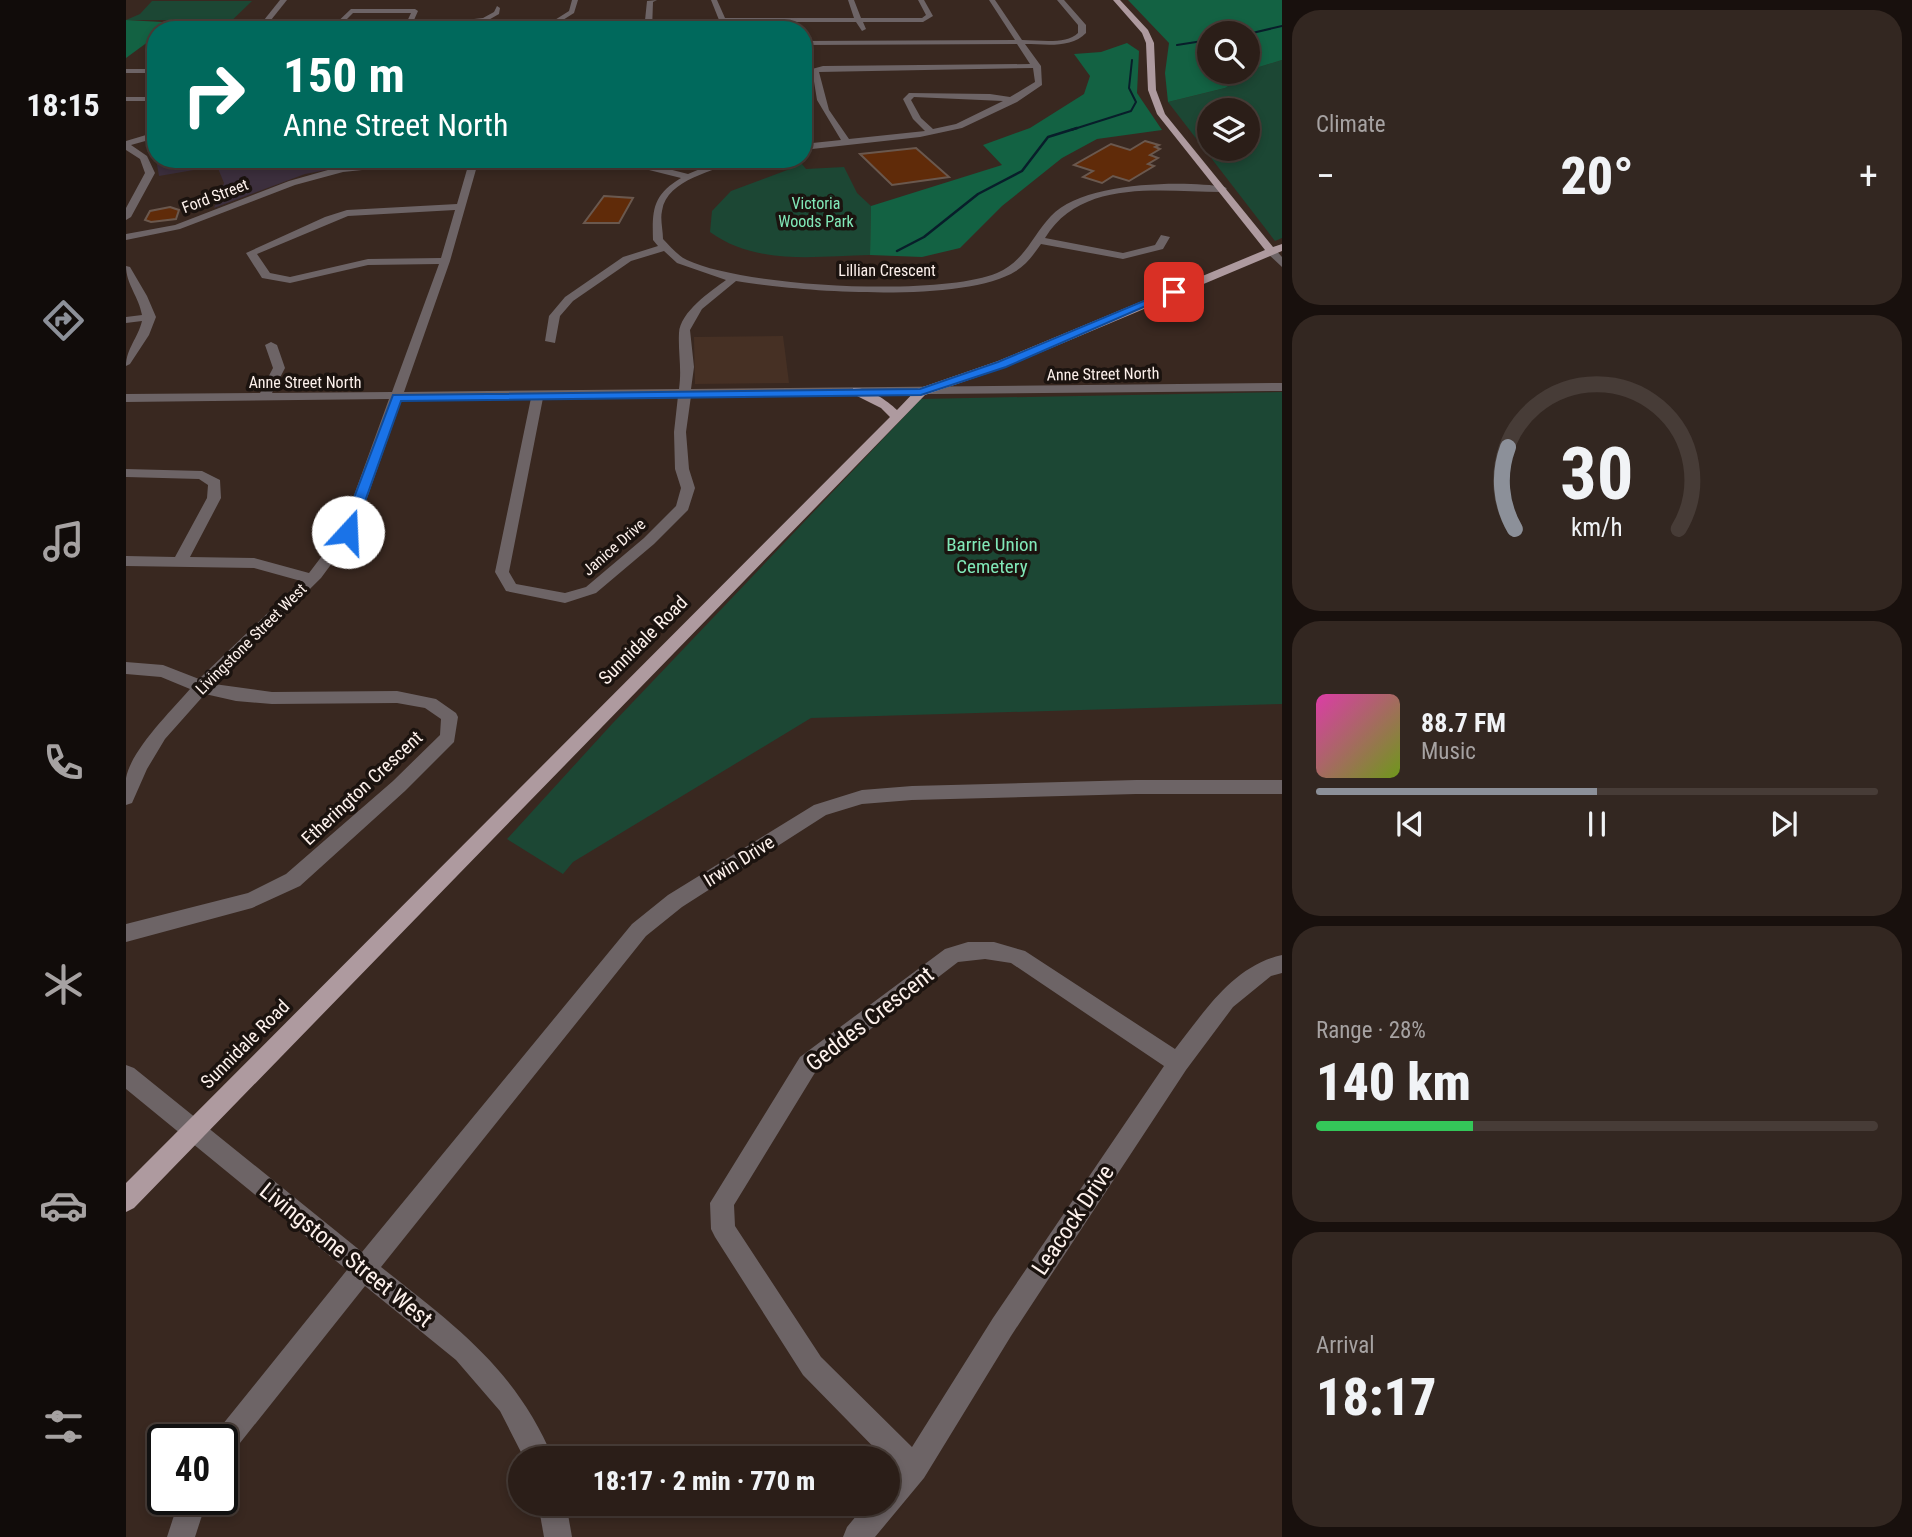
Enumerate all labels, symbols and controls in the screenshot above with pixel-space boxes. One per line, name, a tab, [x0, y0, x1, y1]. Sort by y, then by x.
map controls	[1197, 21, 1260, 161]
button: search	[1197, 21, 1260, 84]
text: 150 m	[283, 47, 405, 104]
icon: right	[168, 49, 259, 140]
text: 18:15	[26, 86, 100, 124]
button: layers	[1197, 98, 1260, 161]
text: Anne Street North	[283, 106, 508, 144]
text: Climate	[1316, 111, 1386, 138]
text: 20°	[1560, 146, 1634, 207]
text: −	[1316, 154, 1335, 198]
text: +	[1859, 154, 1878, 198]
street label: Ford Street	[179, 175, 251, 217]
park label: Victoria Woods Park	[778, 194, 855, 231]
street label: Lillian Crescent	[838, 261, 936, 280]
pin	[1144, 262, 1204, 322]
icon: arrive	[1155, 273, 1193, 311]
icon: directions	[39, 296, 88, 345]
street label: Anne Street North	[1046, 364, 1160, 384]
street label: Anne Street North	[249, 373, 361, 392]
text: 30	[1560, 432, 1634, 518]
position arrow	[311, 495, 385, 569]
text: km/h	[1571, 513, 1623, 542]
street label: Janice Drive	[579, 514, 649, 580]
icon: music	[39, 517, 88, 566]
park label: Barrie Union Cemetery	[946, 533, 1038, 578]
street label: Livingstone Street West	[192, 579, 311, 698]
street label: Sunnidale Road	[594, 591, 692, 689]
text: 88.7 FM	[1421, 708, 1506, 738]
street label: Etherington Crescent	[297, 726, 427, 850]
icon: phone	[39, 738, 88, 787]
text: Music	[1421, 738, 1476, 765]
icon: previous	[1391, 805, 1429, 843]
icon: pause	[1578, 805, 1616, 843]
icon: next	[1765, 805, 1803, 843]
street label: Irwin Drive	[699, 830, 779, 892]
icon: climate	[39, 960, 88, 1009]
street label: Geddes Crescent	[801, 961, 939, 1077]
street label: Sunnidale Road	[196, 995, 294, 1093]
text: Range · 28%	[1316, 1017, 1426, 1044]
text: 140 km	[1316, 1052, 1471, 1113]
street label: Leacock Drive	[1026, 1160, 1120, 1280]
street label: Livingstone Street West	[254, 1177, 438, 1333]
icon: car	[39, 1181, 88, 1230]
text: Arrival	[1316, 1332, 1375, 1359]
text: 18:17	[1316, 1367, 1436, 1428]
icon: filters	[39, 1402, 88, 1451]
speed limit sign: 40	[147, 1424, 238, 1515]
text: 18:17 · 2 min · 770 m	[593, 1466, 815, 1496]

